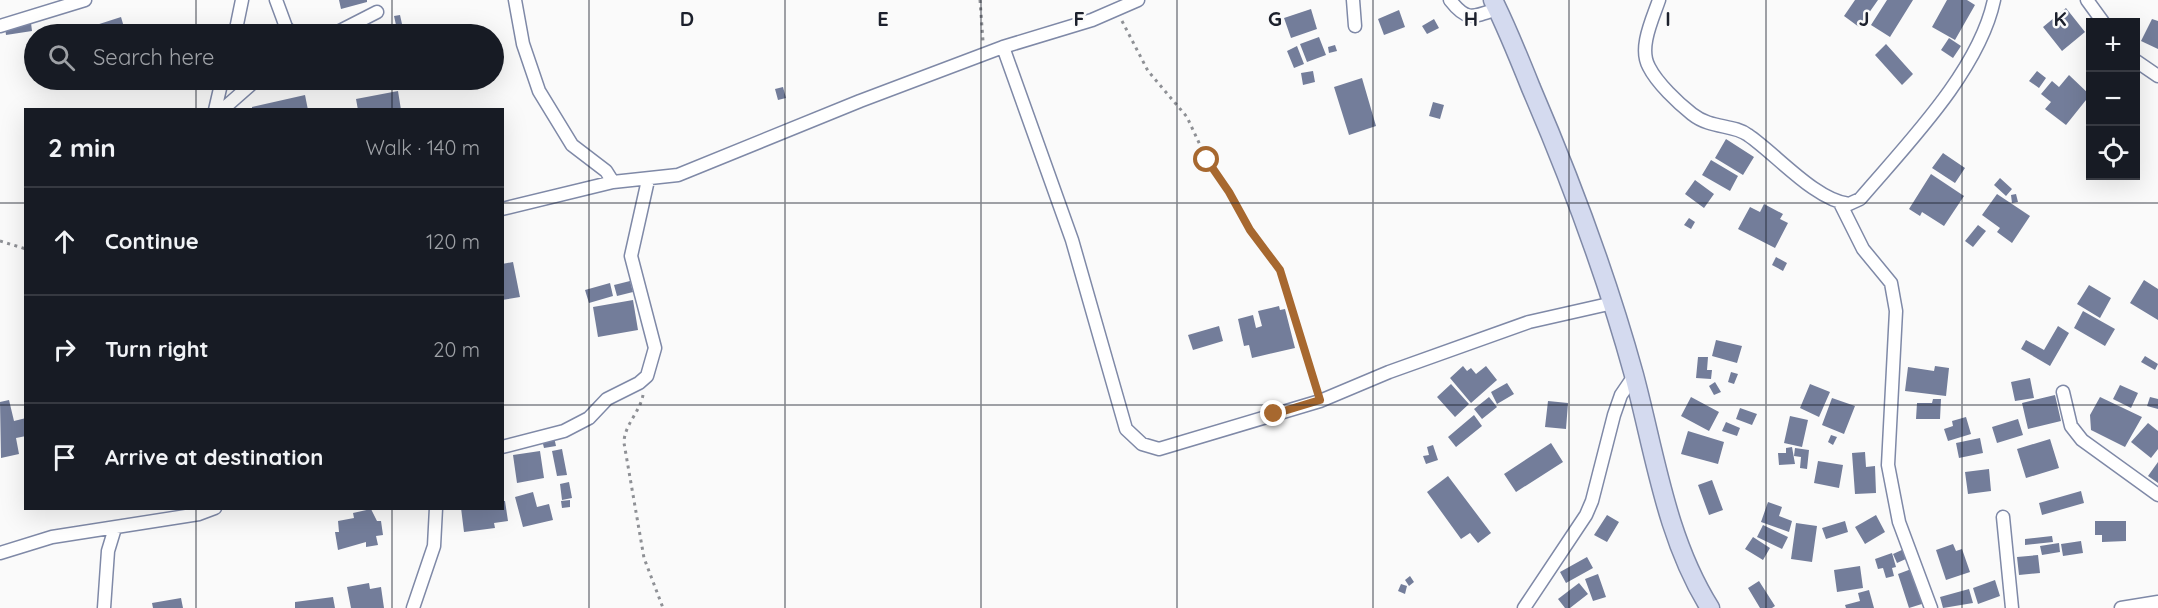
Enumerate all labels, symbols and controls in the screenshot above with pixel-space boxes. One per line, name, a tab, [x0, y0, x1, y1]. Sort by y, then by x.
text: D	[680, 6, 694, 31]
text: E	[877, 6, 889, 31]
text: F	[1073, 6, 1085, 31]
text: G	[1268, 6, 1282, 31]
text: H	[1464, 6, 1478, 31]
text: I	[1665, 6, 1671, 31]
text: J	[1858, 6, 1870, 31]
text: K	[2053, 6, 2067, 31]
map controls	[2086, 18, 2140, 180]
button: +	[2086, 18, 2140, 72]
search box	[24, 24, 504, 90]
icon: search	[45, 41, 78, 74]
text: Search here	[93, 43, 214, 71]
button: −	[2086, 72, 2140, 126]
button: locate	[2086, 126, 2140, 180]
text: 2 min	[48, 131, 116, 164]
text: Walk · 140 m	[365, 135, 480, 160]
route start	[1193, 146, 1219, 172]
icon: ahead	[48, 225, 81, 258]
text: Continue	[105, 227, 199, 255]
text: 120 m	[426, 229, 480, 254]
icon: right	[48, 333, 81, 366]
text: Turn right	[105, 335, 209, 363]
text: 20 m	[433, 337, 480, 362]
route end	[1260, 400, 1286, 426]
icon: arrive	[48, 441, 81, 474]
text: Arrive at destination	[105, 443, 323, 471]

